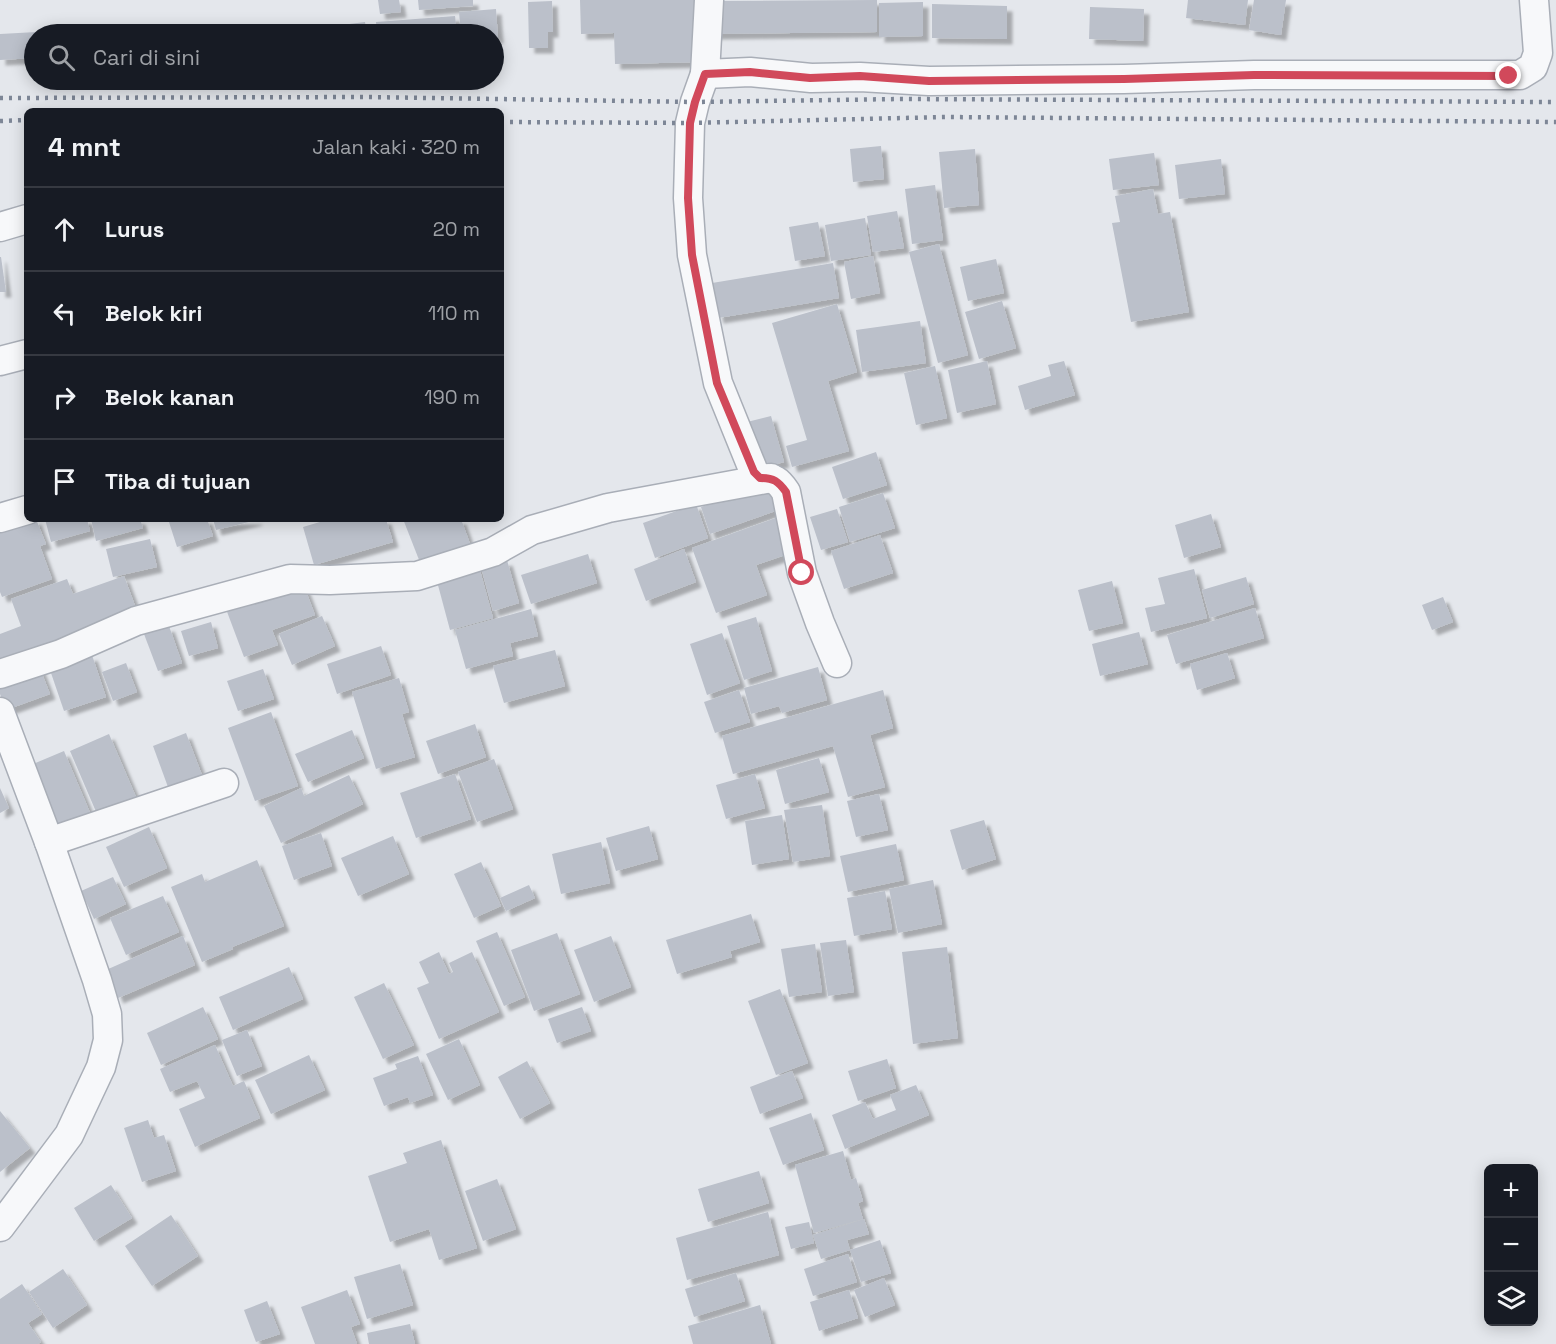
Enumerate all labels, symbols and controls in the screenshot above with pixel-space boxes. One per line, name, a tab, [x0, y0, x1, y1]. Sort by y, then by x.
search box	[24, 24, 504, 90]
icon: search	[45, 41, 78, 74]
text: Cari di sini	[93, 43, 200, 71]
route end	[1495, 62, 1521, 88]
text: 4 mnt	[48, 130, 121, 164]
text: Jalan kaki · 320 m	[312, 134, 480, 160]
icon: ahead	[48, 213, 81, 246]
text: Lurus	[105, 215, 164, 243]
text: 20 m	[433, 216, 480, 242]
icon: left	[48, 297, 81, 330]
text: Belok kiri	[105, 299, 202, 327]
text: 110 m	[428, 300, 480, 326]
icon: right	[48, 381, 81, 414]
text: Belok kanan	[105, 383, 234, 411]
text: 190 m	[424, 384, 480, 410]
icon: arrive	[48, 465, 81, 498]
text: Tiba di tujuan	[105, 467, 251, 495]
route start	[788, 559, 814, 585]
map controls	[1484, 1164, 1538, 1326]
button: +	[1484, 1164, 1538, 1218]
button: −	[1484, 1218, 1538, 1272]
button: layers	[1484, 1272, 1538, 1326]

